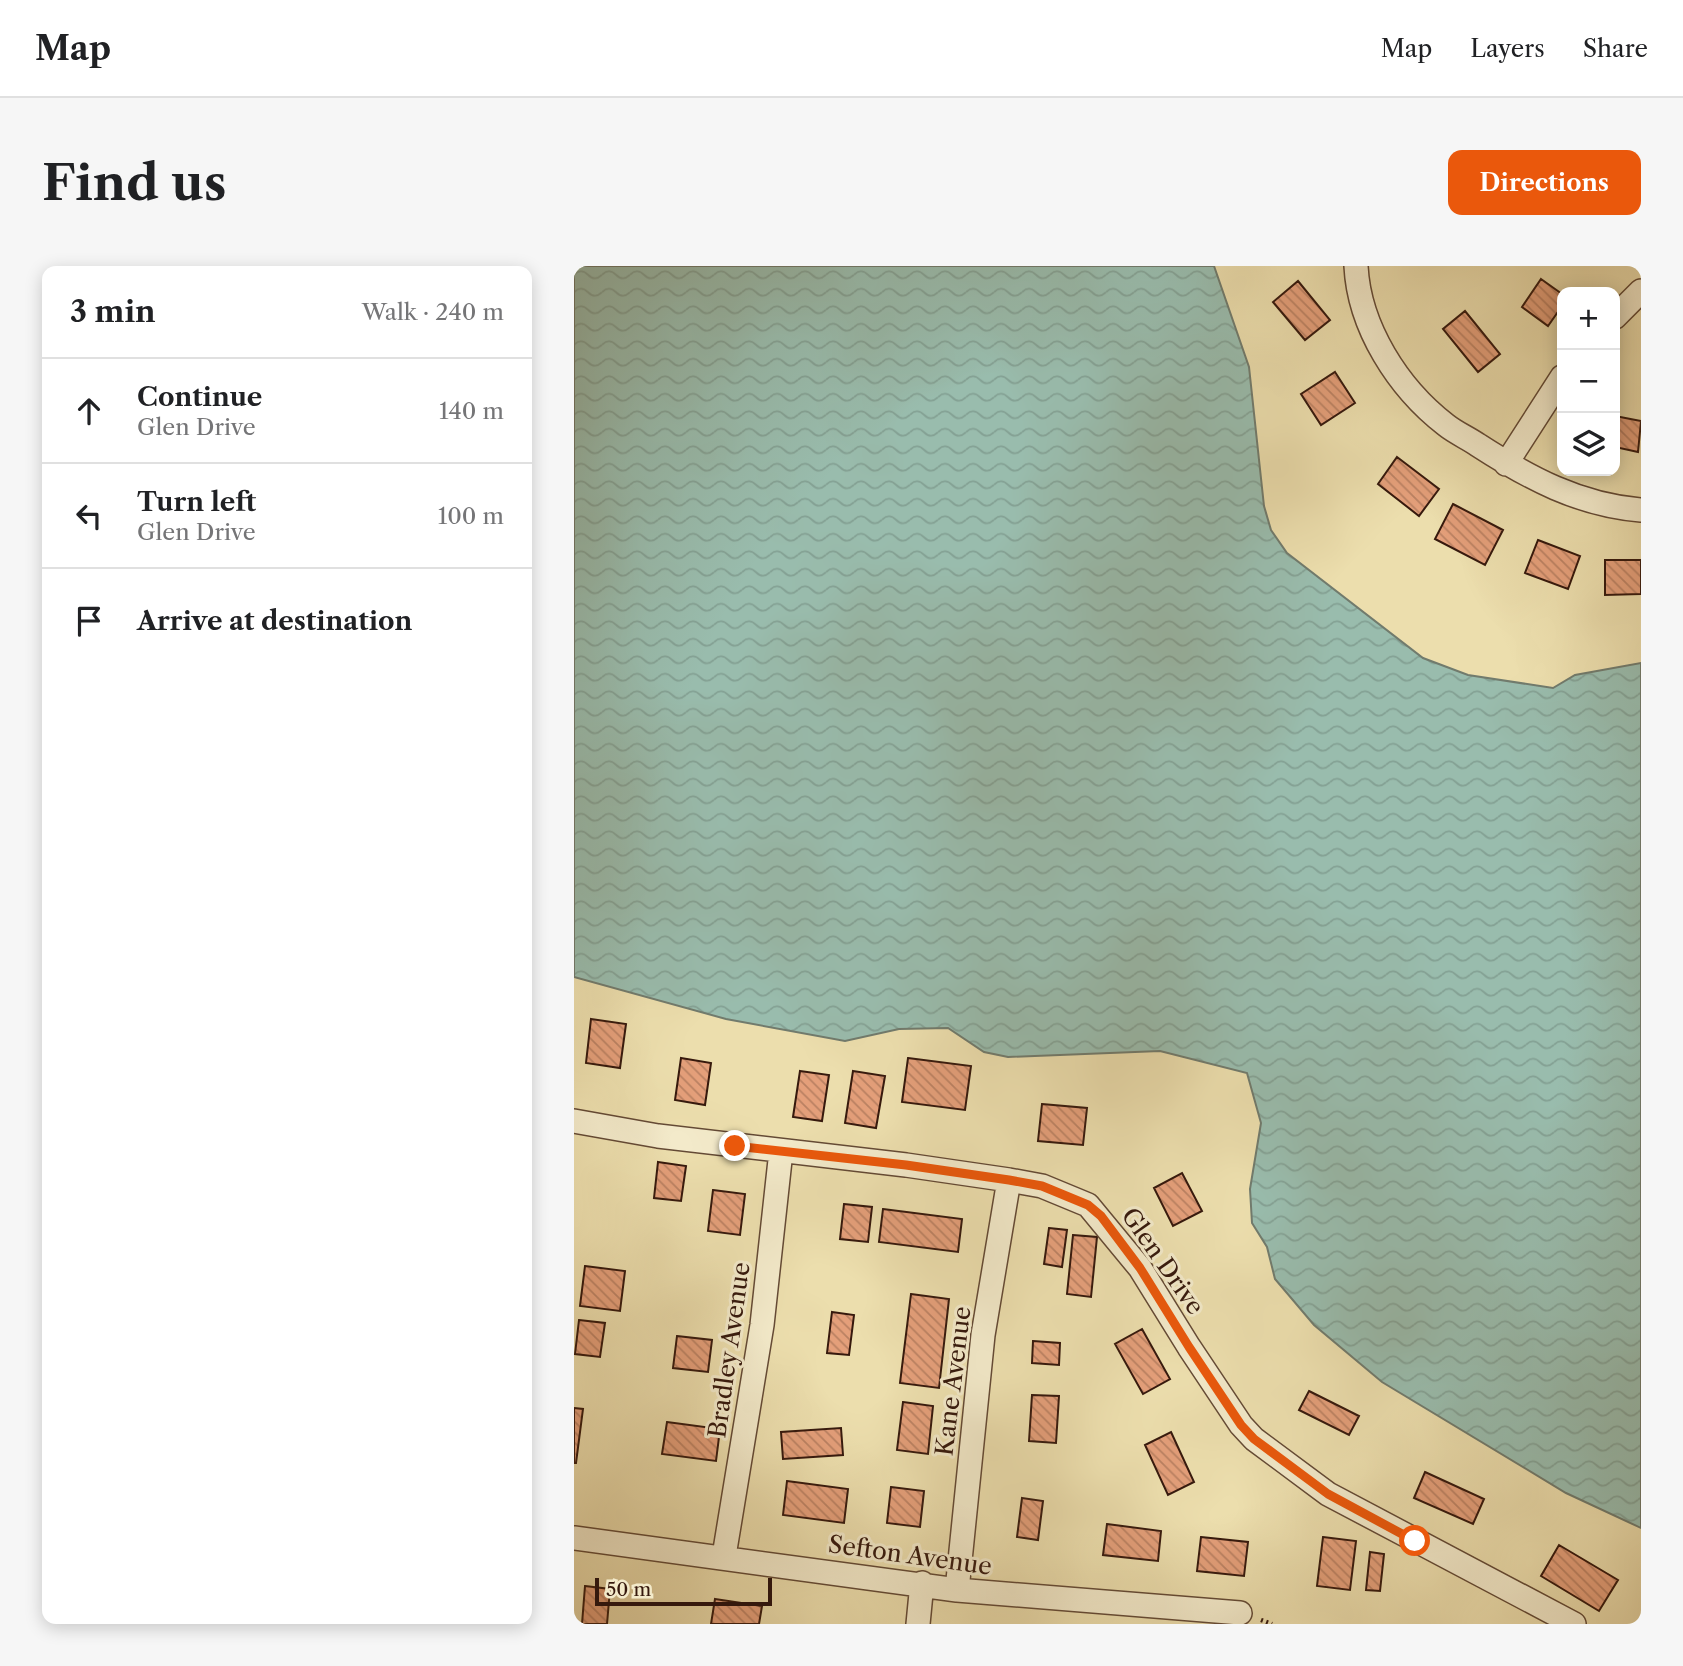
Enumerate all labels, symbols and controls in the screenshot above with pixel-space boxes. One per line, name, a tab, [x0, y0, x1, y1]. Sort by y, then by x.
text: Map	[35, 28, 111, 69]
text: Map	[1381, 34, 1432, 63]
text: Layers	[1470, 34, 1545, 63]
text: Share	[1583, 34, 1648, 63]
button: Directions	[1448, 150, 1641, 215]
text: Find us	[42, 152, 226, 213]
map controls	[1557, 287, 1620, 476]
button: +	[1557, 287, 1620, 350]
text: 3 min	[70, 293, 156, 330]
text: Walk · 240 m	[362, 298, 504, 326]
button: −	[1557, 350, 1620, 413]
text: Continue	[137, 381, 262, 413]
icon: ahead	[70, 392, 108, 430]
text: 140 m	[439, 397, 504, 425]
text: Glen Drive	[137, 413, 256, 441]
button: layers	[1557, 413, 1620, 476]
text: Turn left	[137, 486, 256, 518]
icon: left	[70, 497, 108, 535]
text: 100 m	[438, 502, 504, 530]
text: Glen Drive	[137, 518, 256, 546]
icon: arrive	[70, 602, 108, 640]
text: Arrive at destination	[137, 605, 412, 637]
route end	[719, 1130, 750, 1161]
street label: Glen Drive	[1116, 1202, 1210, 1320]
street label: Bradley Avenue	[702, 1260, 756, 1440]
street label: Kane Avenue	[929, 1305, 977, 1457]
route start	[1399, 1525, 1430, 1556]
street label: Sefton Avenue	[826, 1529, 994, 1581]
scale bar	[595, 1575, 772, 1607]
text: 50 m	[606, 1578, 651, 1601]

